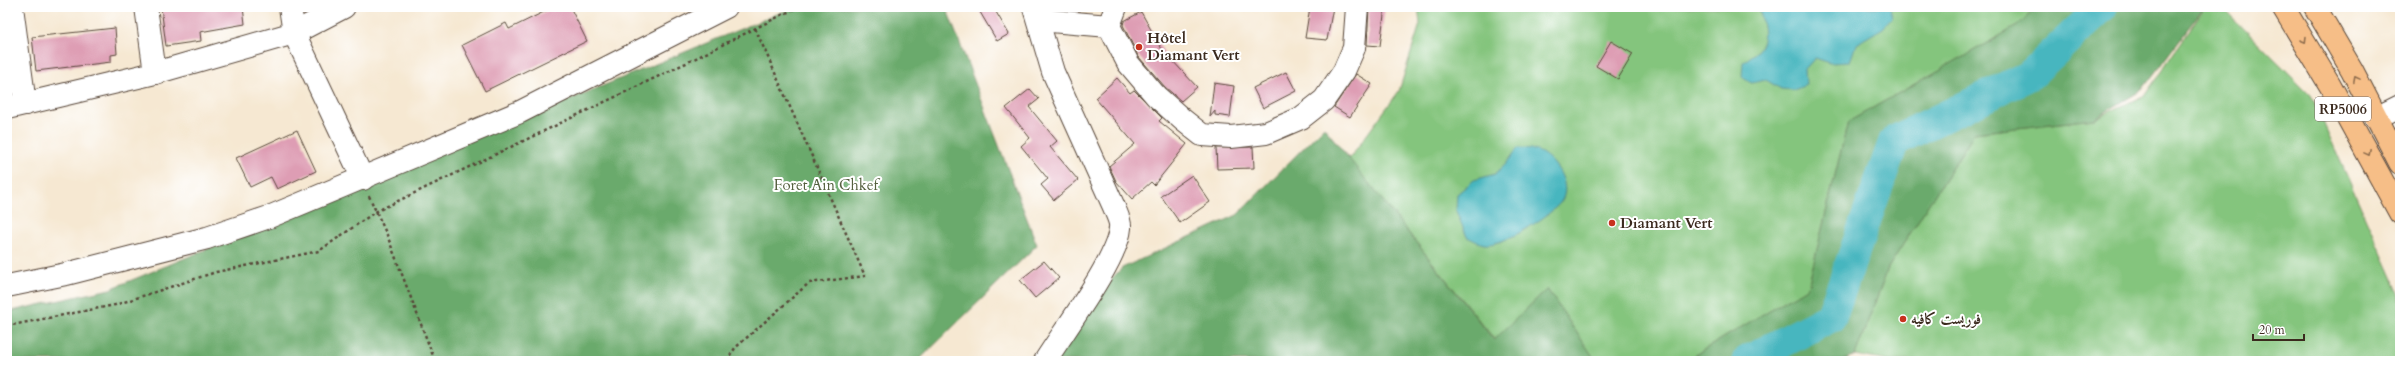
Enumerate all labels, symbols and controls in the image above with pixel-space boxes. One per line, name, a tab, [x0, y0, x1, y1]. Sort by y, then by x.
place label: Hôtel Diamant Vert	[1147, 28, 1240, 65]
one-way arrow	[2299, 36, 2306, 43]
marker: Hôtel Diamant Vert	[1134, 42, 1144, 52]
one-way arrow	[2354, 76, 2361, 83]
road number: RP5006	[2315, 97, 2371, 121]
one-way arrow	[2363, 149, 2371, 156]
park label: Foret Ain Chkef	[774, 175, 881, 195]
place label: Diamant Vert	[1620, 213, 1713, 233]
marker: Diamant Vert	[1607, 218, 1617, 228]
place label: فوريست كافيه	[1911, 309, 1981, 329]
marker: فوريست كافيه	[1898, 314, 1908, 324]
scale bar	[2253, 316, 2304, 342]
text: 20 m	[2259, 322, 2286, 338]

